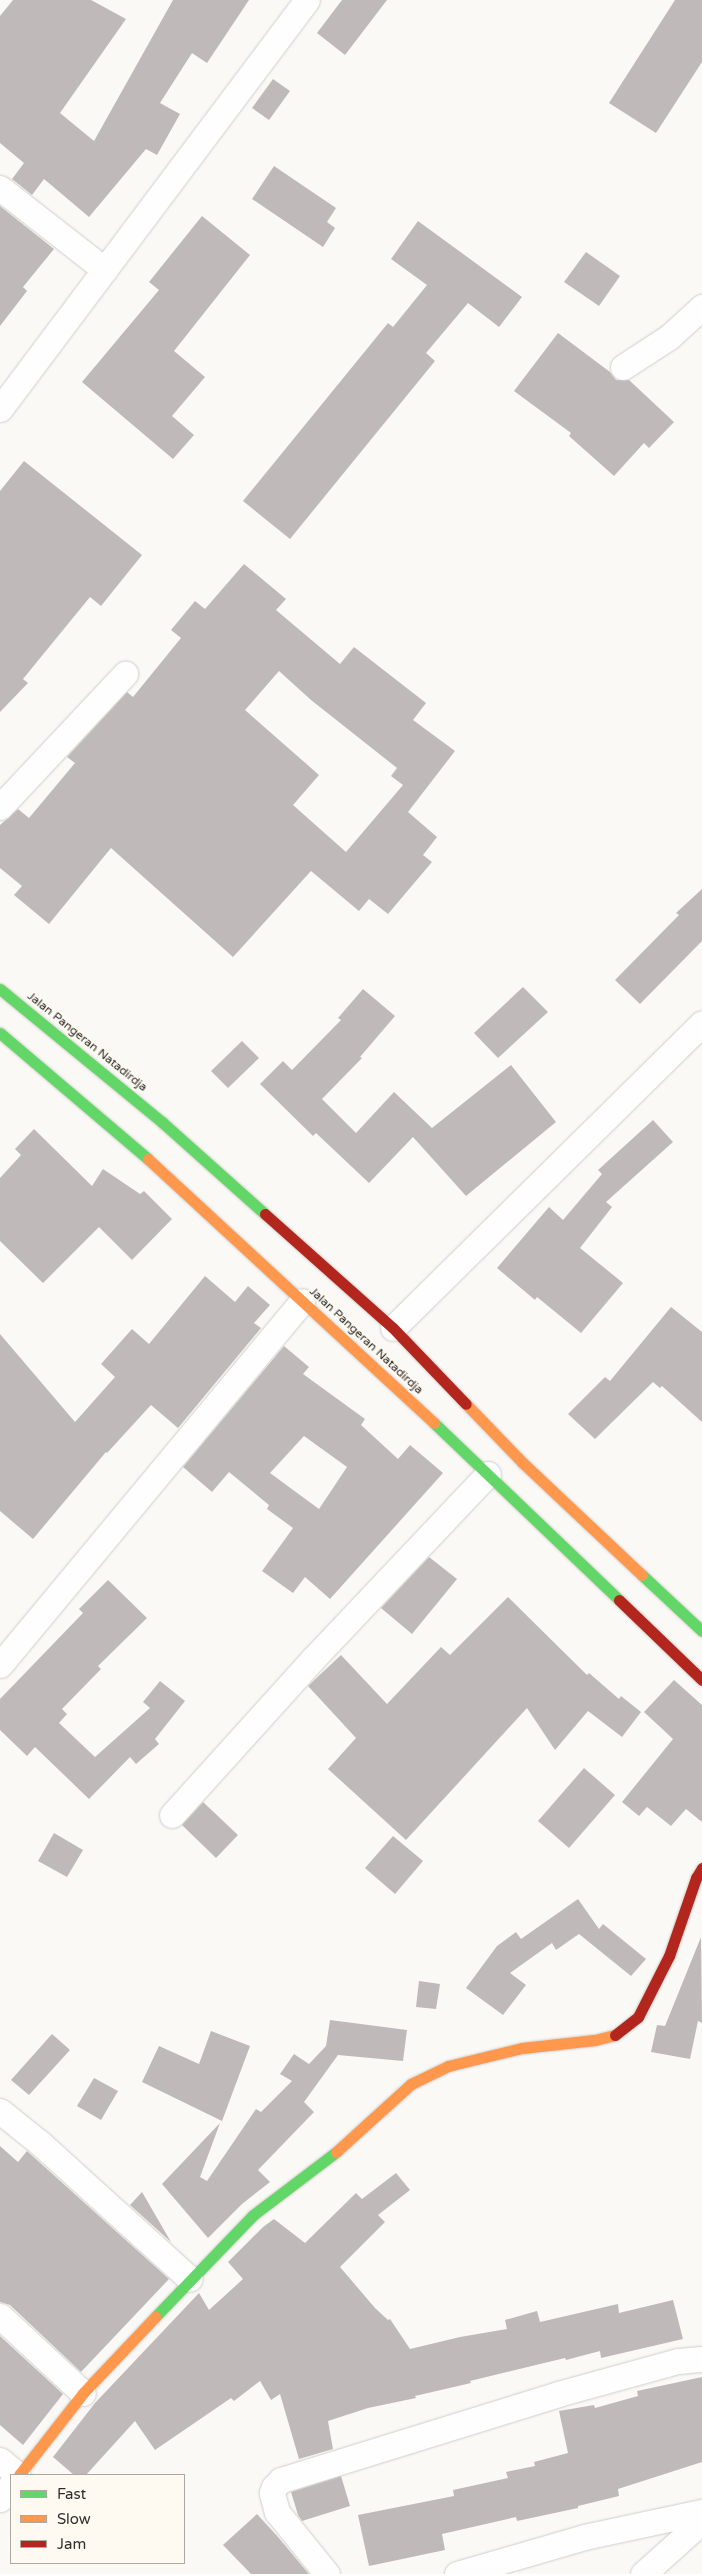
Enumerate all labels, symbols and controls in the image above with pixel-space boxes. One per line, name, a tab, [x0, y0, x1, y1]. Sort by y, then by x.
street label: Jalan Pangeran Natadirdja	[24, 989, 150, 1095]
street label: Jalan Pangeran Natadirdja	[306, 1284, 426, 1398]
legend	[10, 2474, 185, 2564]
text: Fast	[57, 2485, 86, 2503]
text: Slow	[57, 2510, 91, 2528]
text: Jam	[57, 2535, 86, 2553]

